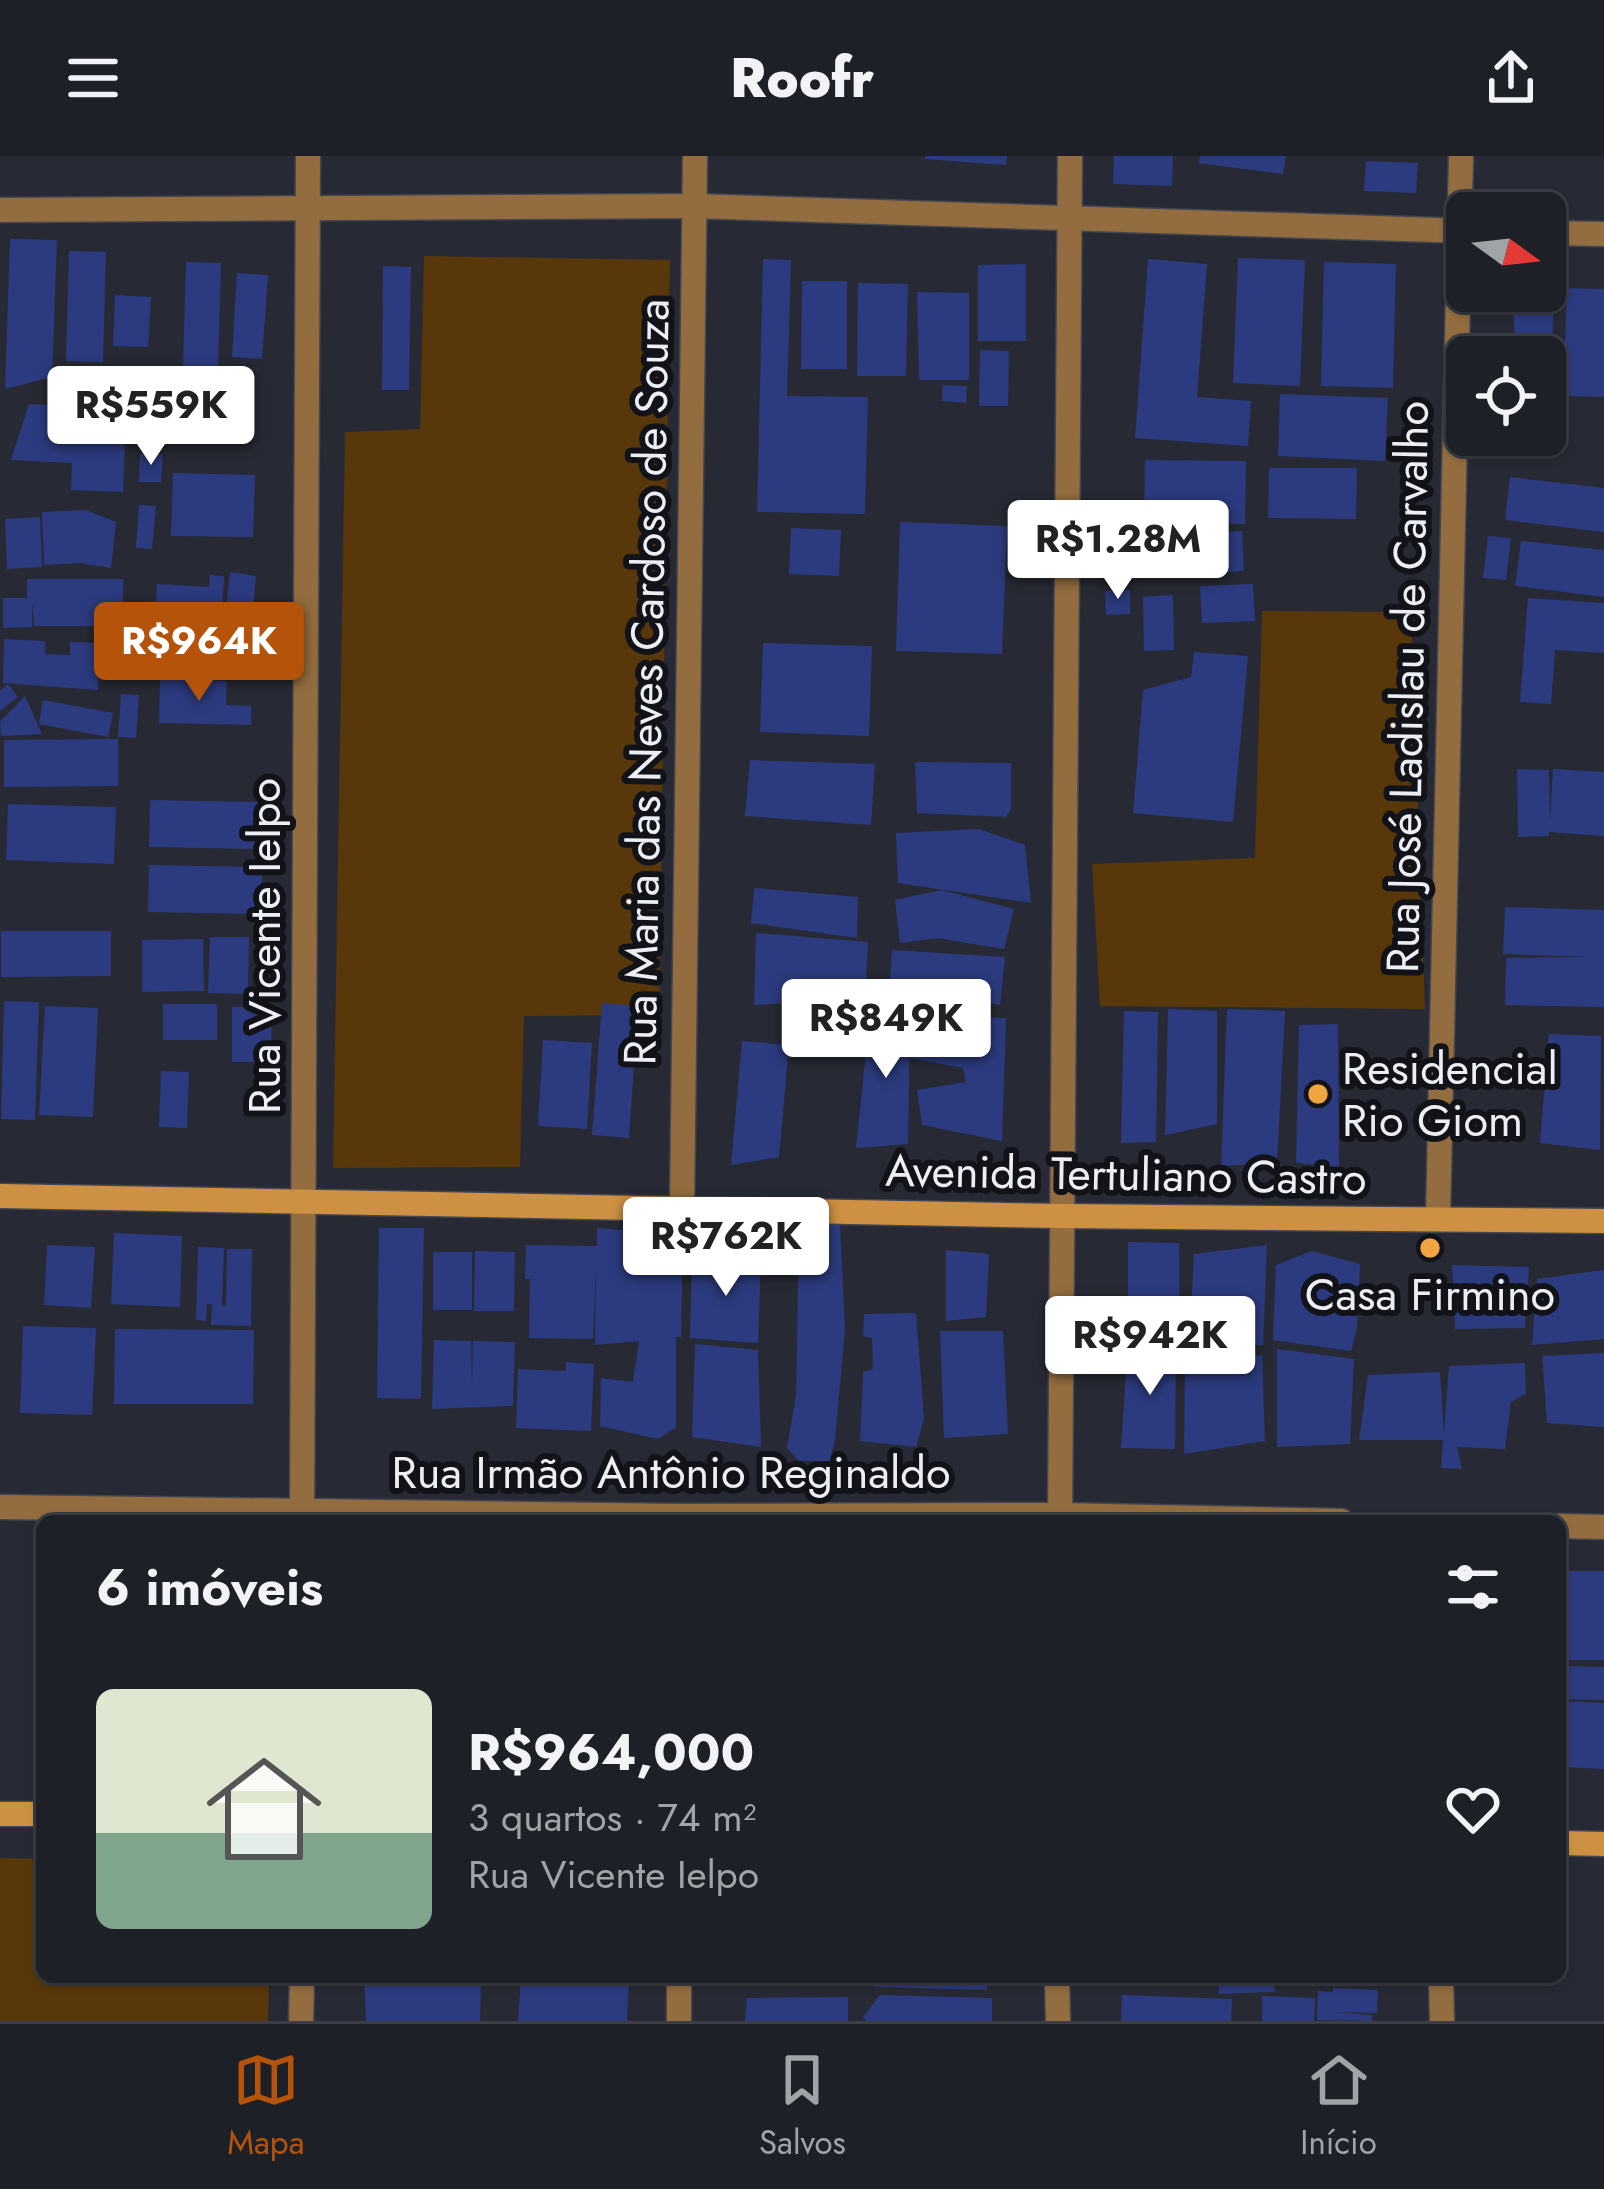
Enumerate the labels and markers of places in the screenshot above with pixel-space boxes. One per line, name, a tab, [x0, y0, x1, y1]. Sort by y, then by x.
pin: R$559K	[53, 366, 249, 468]
pin: R$1.28M	[1007, 500, 1229, 602]
pin: R$964K	[101, 602, 297, 704]
pin: R$849K	[788, 979, 984, 1081]
place label: Residencial Rio Giom	[1342, 1036, 1558, 1153]
marker: Residencial Rio Giom	[1305, 1081, 1331, 1107]
pin: R$762K	[628, 1197, 824, 1299]
marker: Casa Firmino	[1417, 1235, 1443, 1261]
place label: Casa Firmino	[1305, 1262, 1555, 1327]
pin: R$942K	[1052, 1296, 1248, 1398]

